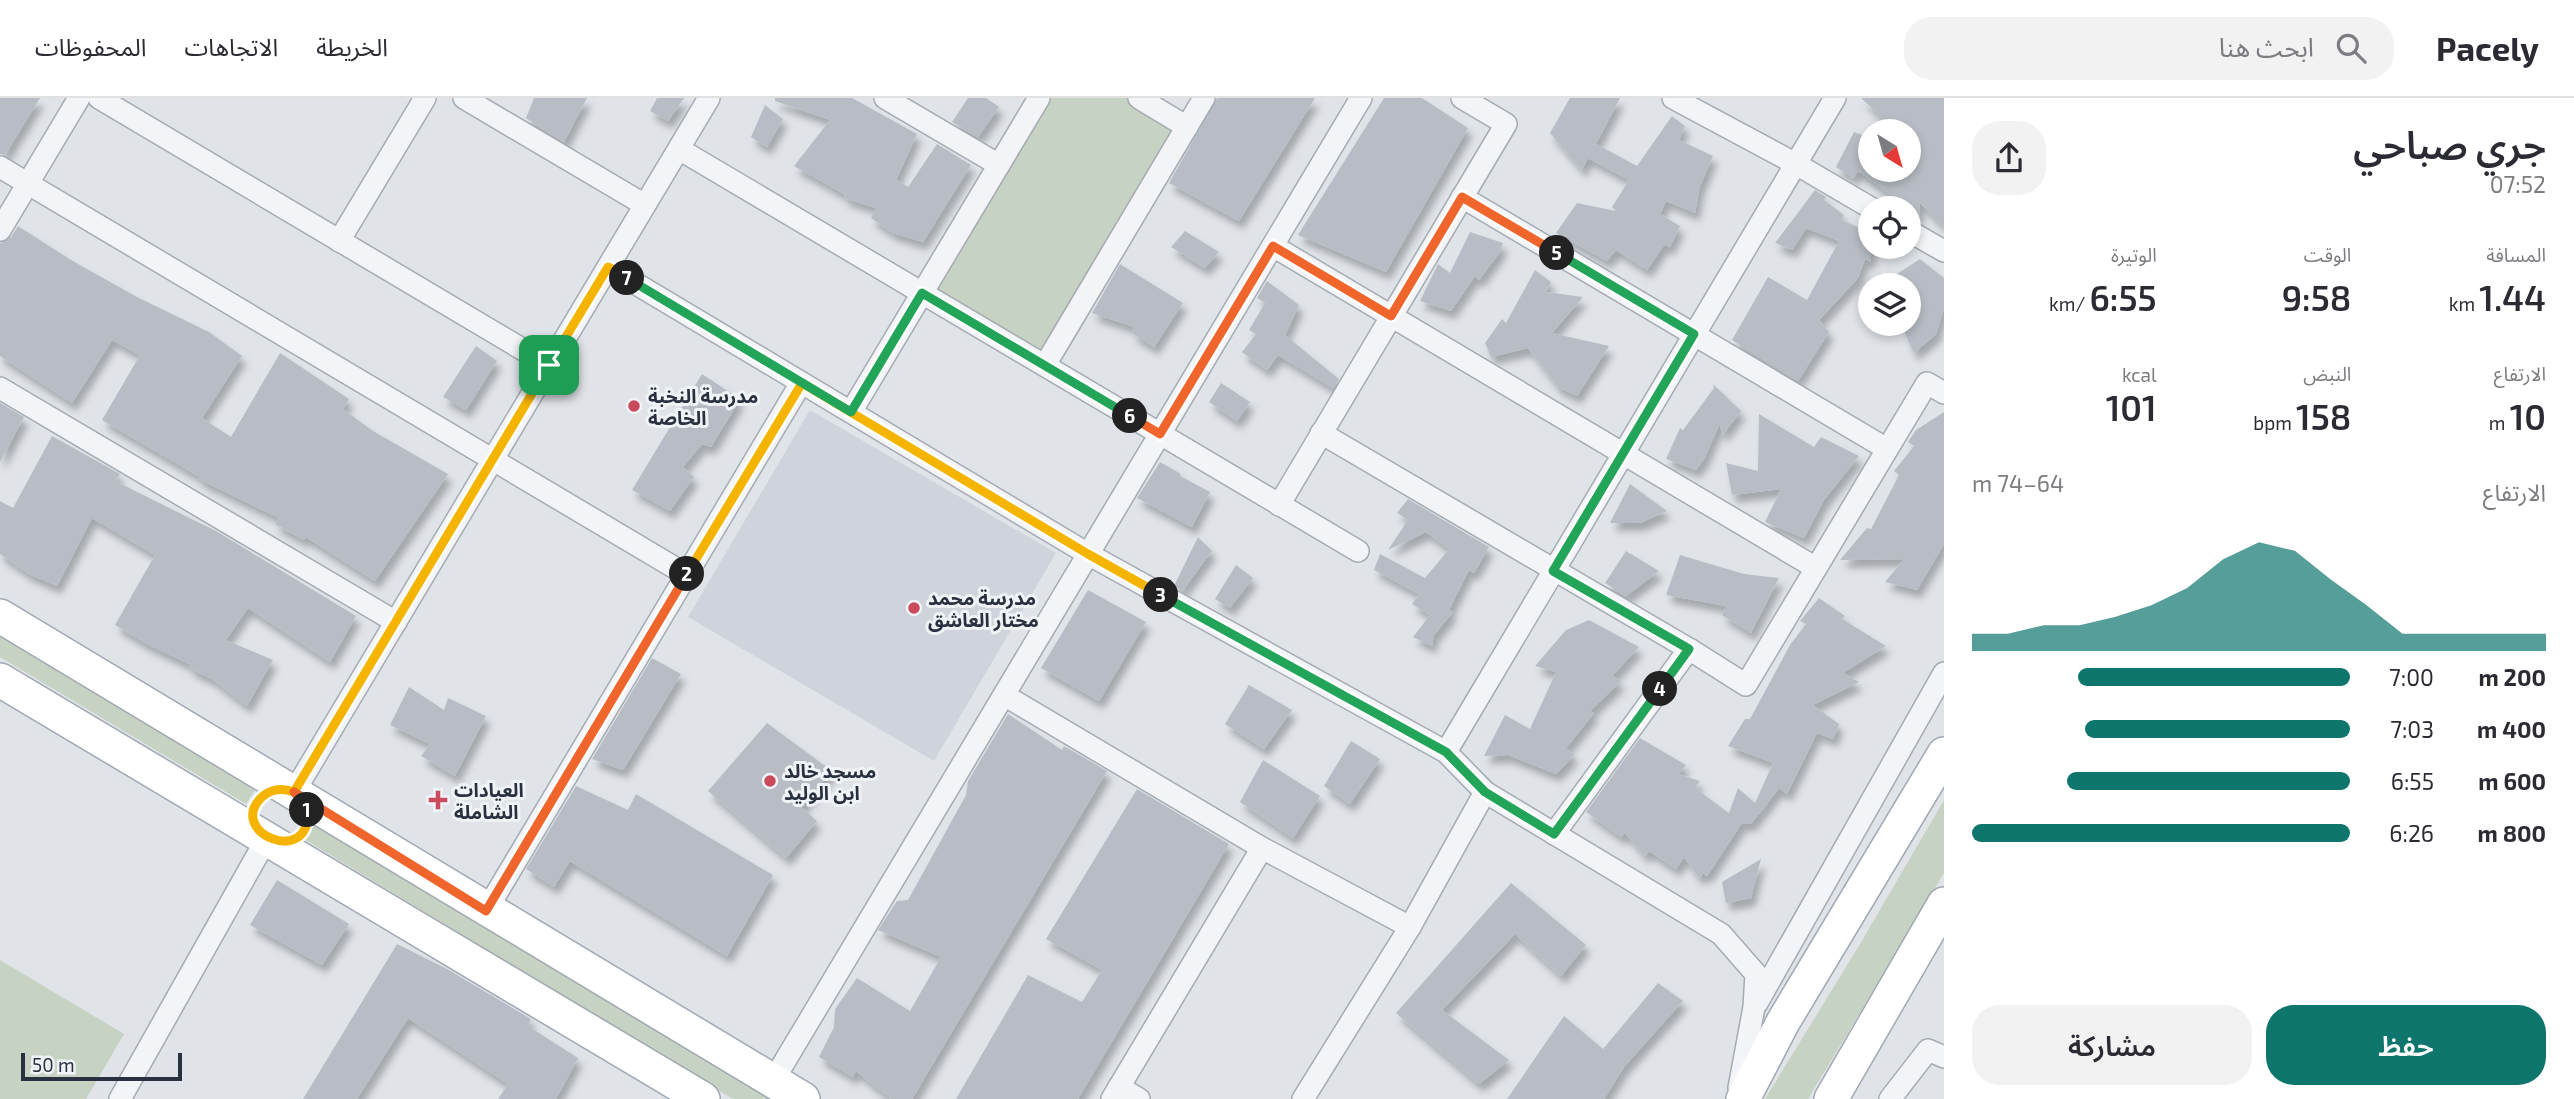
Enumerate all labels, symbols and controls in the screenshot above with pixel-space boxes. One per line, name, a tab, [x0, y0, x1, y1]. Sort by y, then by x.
search box	[1904, 17, 2394, 80]
text: Pacely	[2436, 28, 2539, 68]
icon: search	[2332, 29, 2370, 67]
text: ابحث هنا	[2219, 31, 2314, 62]
text: المحفوظات	[35, 32, 146, 61]
text: الاتجاهات	[184, 32, 278, 61]
text: الخريطة	[316, 32, 388, 61]
north arrow	[1858, 119, 1922, 182]
map controls	[1858, 119, 1921, 336]
button: share	[1972, 121, 2046, 195]
text: جري صباحي	[2353, 121, 2546, 167]
text: 07:52	[2490, 170, 2546, 198]
button: locate	[1858, 196, 1921, 259]
pin: 5	[1540, 236, 1574, 270]
text: 5	[1551, 241, 1562, 264]
text: الوتيرة	[2111, 243, 2157, 266]
text: الوقت	[2304, 243, 2351, 266]
text: المسافة	[2486, 243, 2546, 266]
pin: 7	[610, 260, 644, 296]
text: 7	[621, 266, 632, 289]
button: layers	[1858, 273, 1921, 336]
text: 6:55	[2089, 276, 2157, 318]
text: 9:58	[2282, 276, 2351, 318]
text: 1.44	[2479, 276, 2546, 318]
text: /km	[2049, 292, 2089, 315]
text: km	[2449, 292, 2479, 315]
pin	[519, 335, 579, 395]
icon: arrive	[530, 346, 568, 384]
text: النبض	[2303, 362, 2351, 385]
text: الارتفاع	[2494, 362, 2546, 385]
text: kcal	[2122, 363, 2157, 386]
place label: مدرسة النخبة الخاصة	[648, 384, 758, 429]
text: 101	[2106, 386, 2157, 428]
text: 158	[2296, 395, 2351, 437]
text: 10	[2510, 395, 2546, 437]
marker: مدرسة النخبة الخاصة	[626, 398, 642, 414]
pin: 6	[1112, 398, 1148, 434]
text: 6	[1124, 404, 1135, 427]
text: bpm	[2253, 411, 2296, 434]
text: m	[2489, 411, 2510, 434]
text: 64–74 m	[1972, 469, 2064, 497]
text: الارتفاع	[2483, 478, 2546, 506]
pin: 2	[670, 556, 704, 592]
text: 2	[681, 562, 692, 585]
pin: 3	[1144, 578, 1178, 612]
text: 3	[1155, 583, 1166, 606]
place label: مدرسة محمد مختار العاشق	[928, 586, 1039, 632]
marker: مدرسة محمد مختار العاشق	[906, 600, 922, 616]
text: 7:00	[2389, 663, 2434, 691]
text: 200 m	[2478, 663, 2546, 691]
pin: 4	[1642, 672, 1678, 706]
text: 4	[1653, 677, 1666, 700]
text: 7:03	[2390, 715, 2434, 743]
text: 400 m	[2477, 715, 2546, 743]
place label: مسجد خالد ابن الوليد	[784, 759, 876, 804]
text: 6:55	[2391, 767, 2434, 795]
text: 600 m	[2478, 767, 2546, 795]
marker: مسجد خالد ابن الوليد	[762, 773, 778, 789]
place label: العيادات الشاملة	[454, 778, 524, 823]
marker: العيادات الشاملة	[428, 790, 448, 810]
pin: 1	[290, 792, 324, 828]
text: 1	[302, 798, 311, 821]
text: 6:26	[2389, 819, 2434, 847]
text: 800 m	[2477, 819, 2546, 847]
button: مشاركة	[1972, 1005, 2252, 1085]
button: حفظ	[2266, 1005, 2546, 1085]
scale bar	[21, 1050, 182, 1082]
text: 50 m	[32, 1053, 75, 1076]

